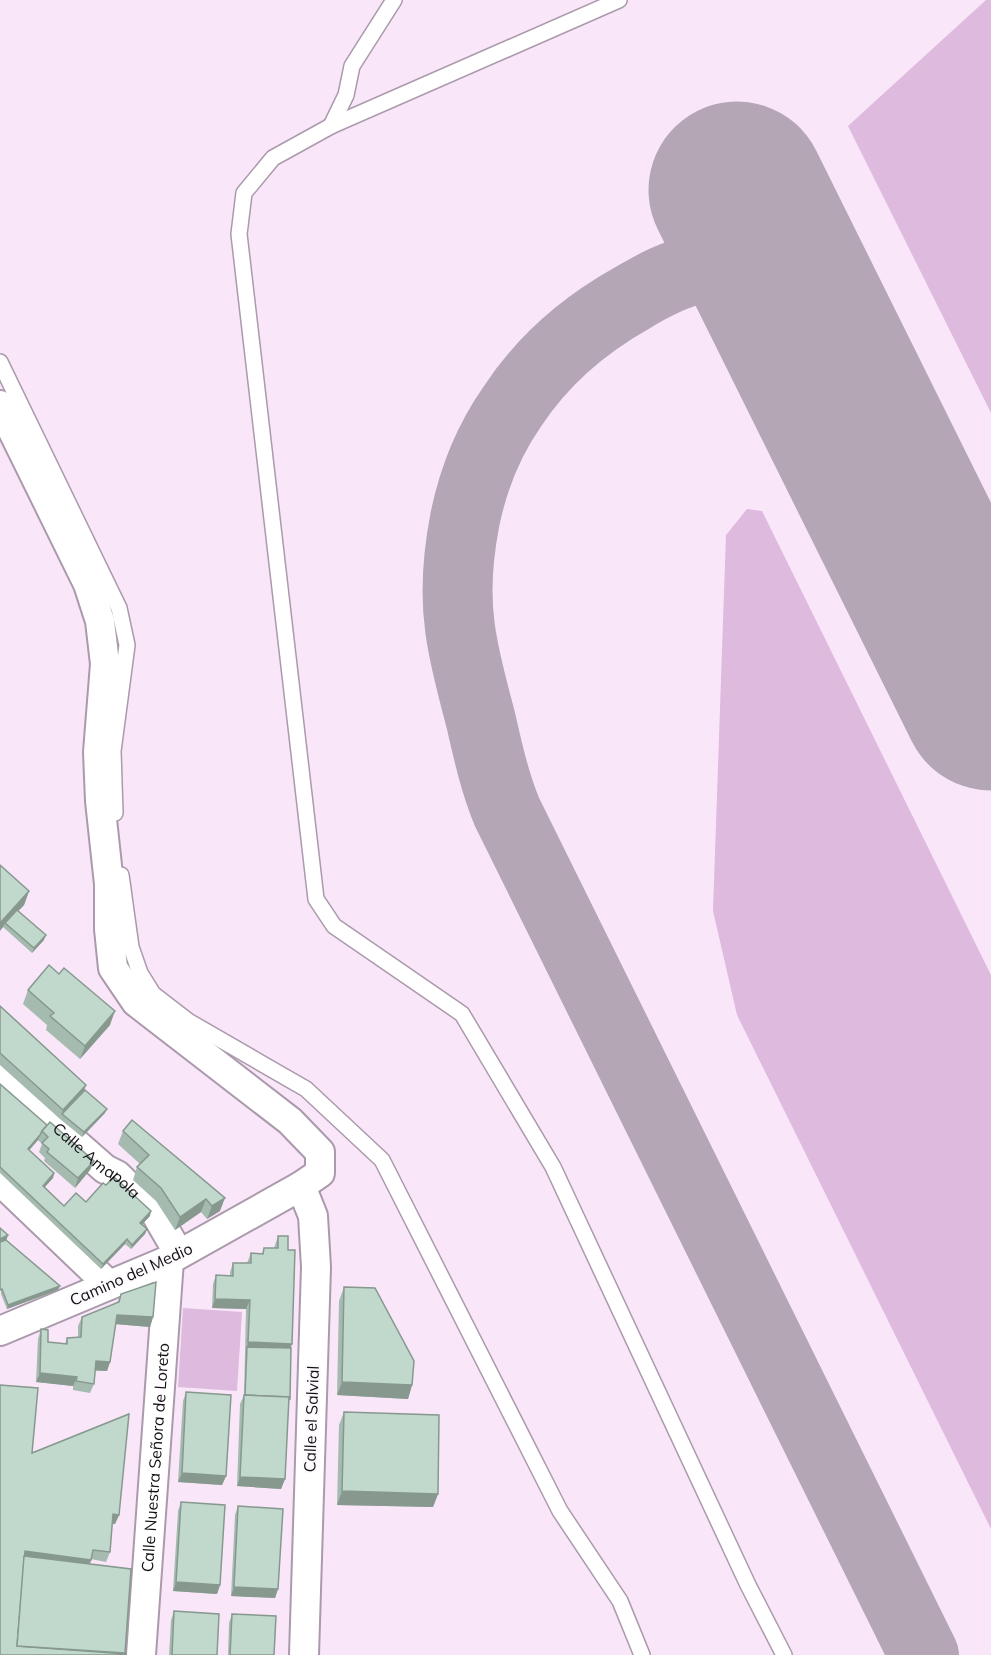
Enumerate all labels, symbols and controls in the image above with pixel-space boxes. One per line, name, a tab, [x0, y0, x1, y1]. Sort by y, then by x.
street label: Calle Amapola	[49, 1118, 145, 1203]
street label: Camino del Medio	[67, 1238, 195, 1310]
street label: Calle Nuestra Señora de Loreto	[137, 1342, 173, 1573]
street label: Calle el Salvial	[299, 1365, 323, 1473]

